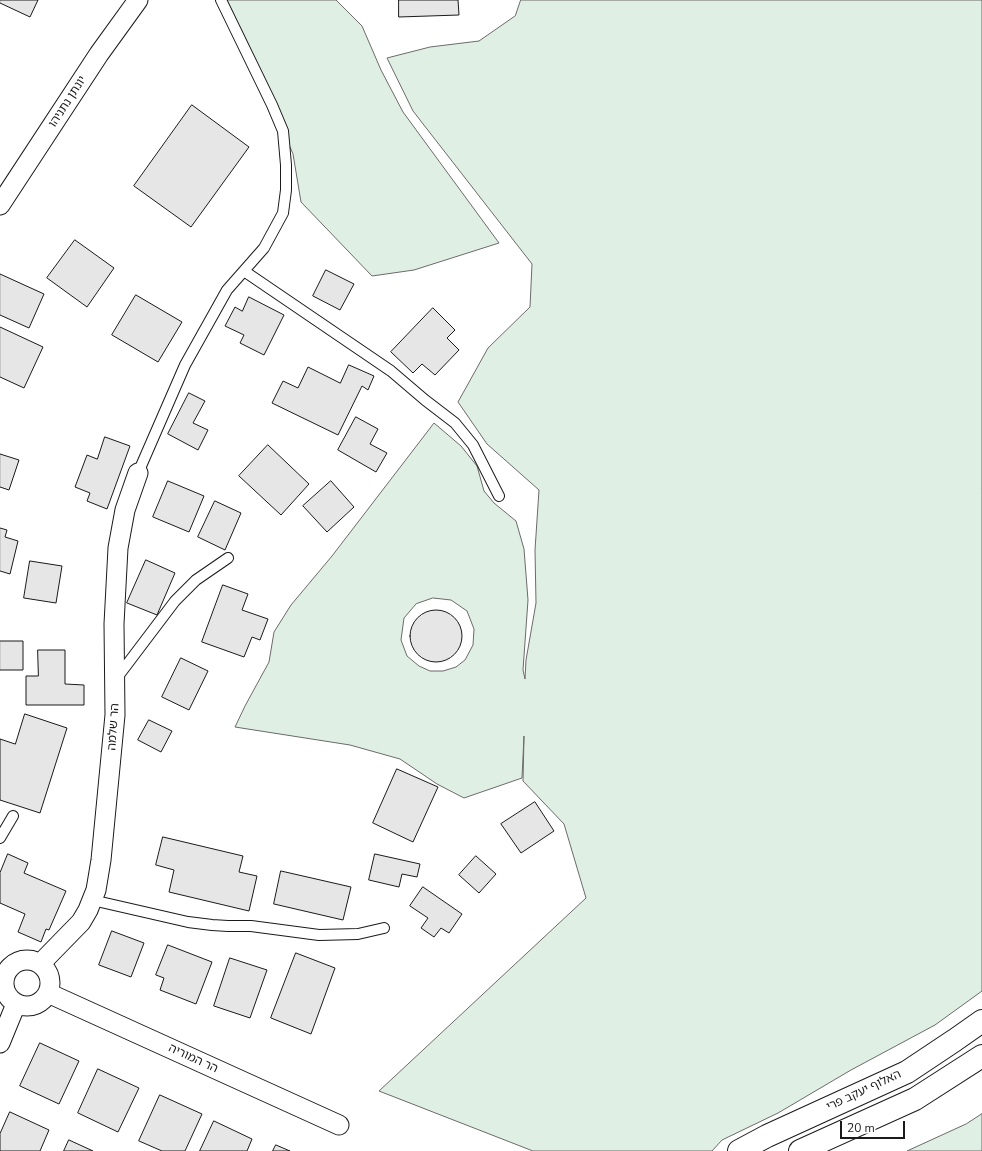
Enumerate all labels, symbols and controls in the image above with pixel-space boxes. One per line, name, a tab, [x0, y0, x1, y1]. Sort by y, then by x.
street label: יונתן נתניהו	[46, 74, 90, 130]
street label: הר שלמה	[105, 703, 123, 751]
street label: הר המוריה	[166, 1041, 220, 1077]
street label: האלוף יעקב פרי	[824, 1067, 904, 1115]
scale bar	[842, 1113, 907, 1139]
text: 20 m	[847, 1120, 875, 1136]

